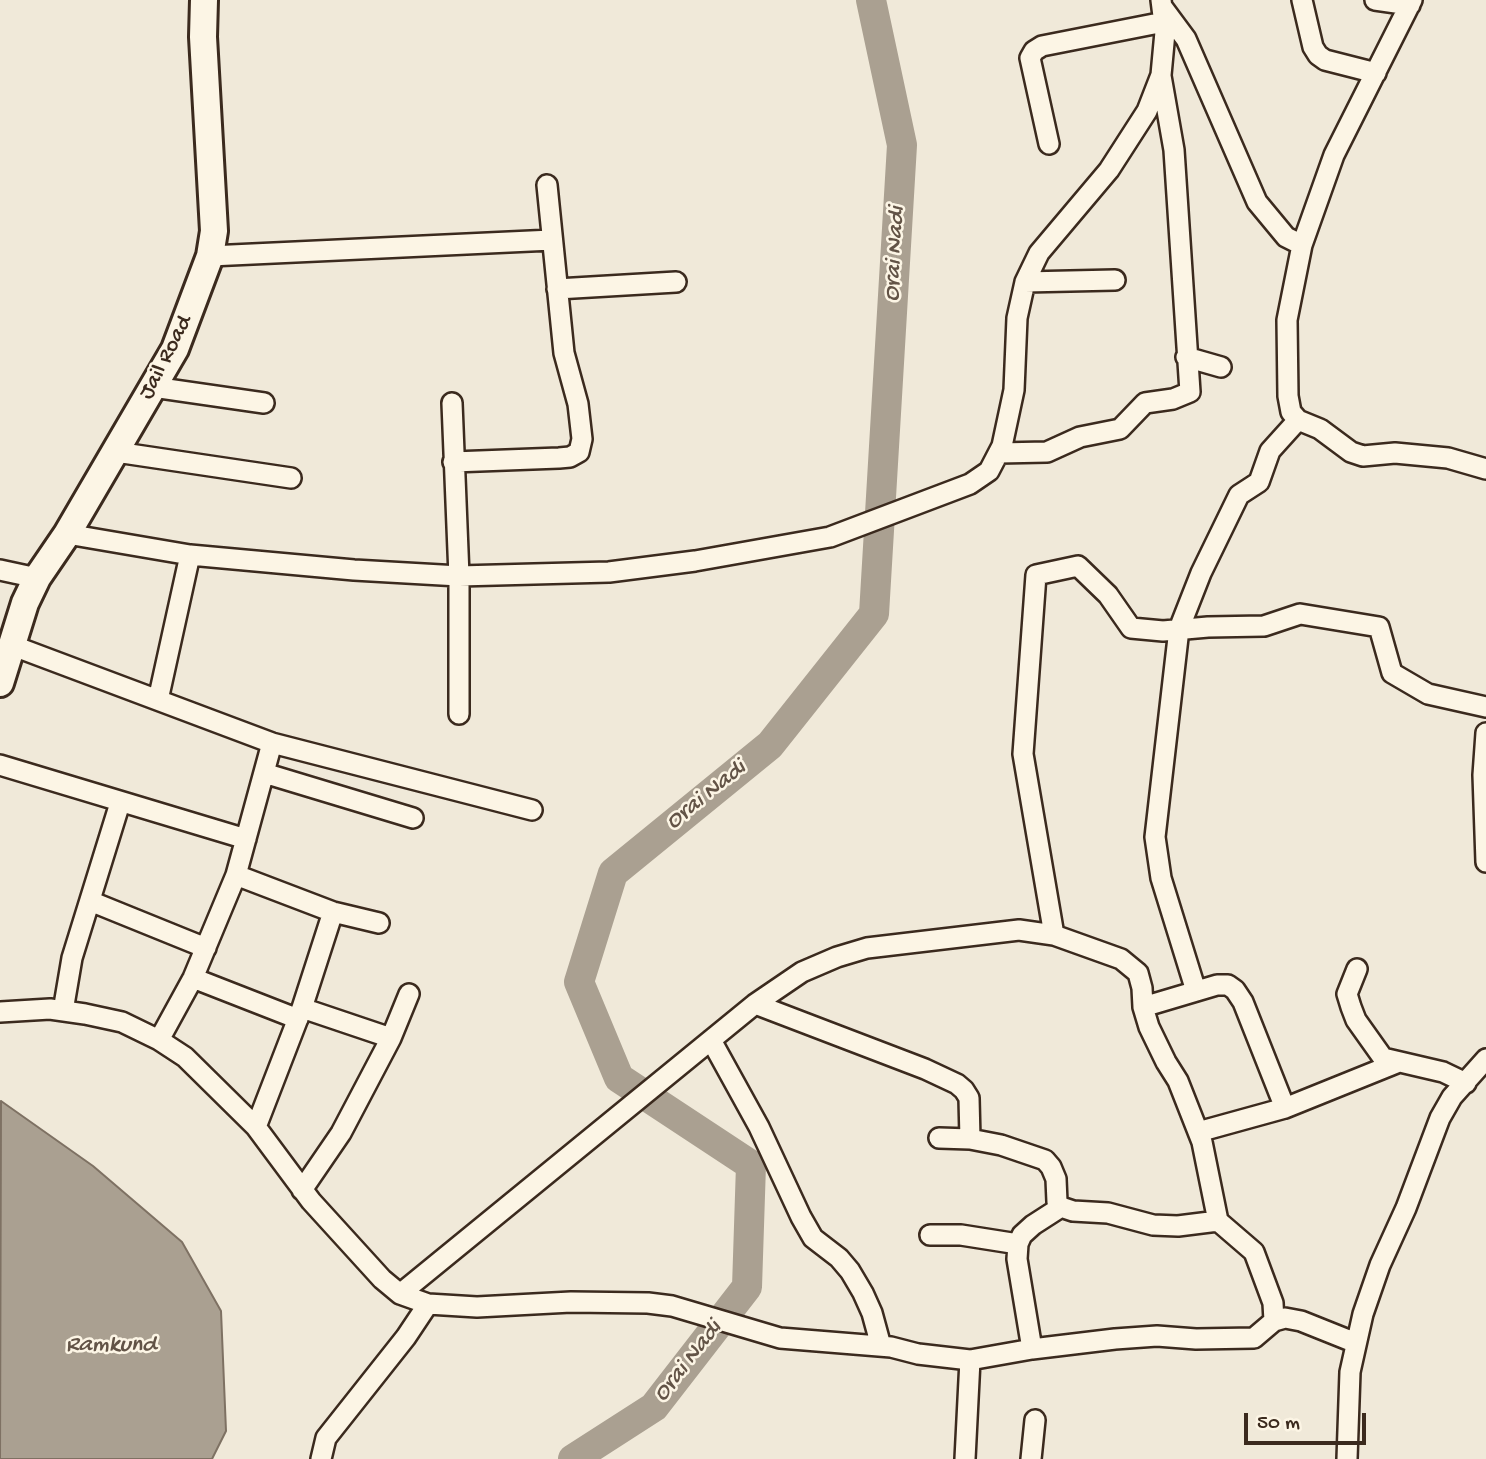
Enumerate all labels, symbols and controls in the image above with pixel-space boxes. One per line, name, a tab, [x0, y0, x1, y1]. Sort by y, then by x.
water label: Orai Nadi	[879, 206, 913, 302]
street label: Jail Road	[134, 311, 200, 405]
water label: Orai Nadi	[661, 755, 753, 837]
water label: Orai Nadi	[648, 1316, 730, 1408]
water label: Ramkund	[66, 1332, 156, 1360]
scale bar	[1248, 1400, 1370, 1444]
text: 50 m	[1257, 1412, 1300, 1437]

